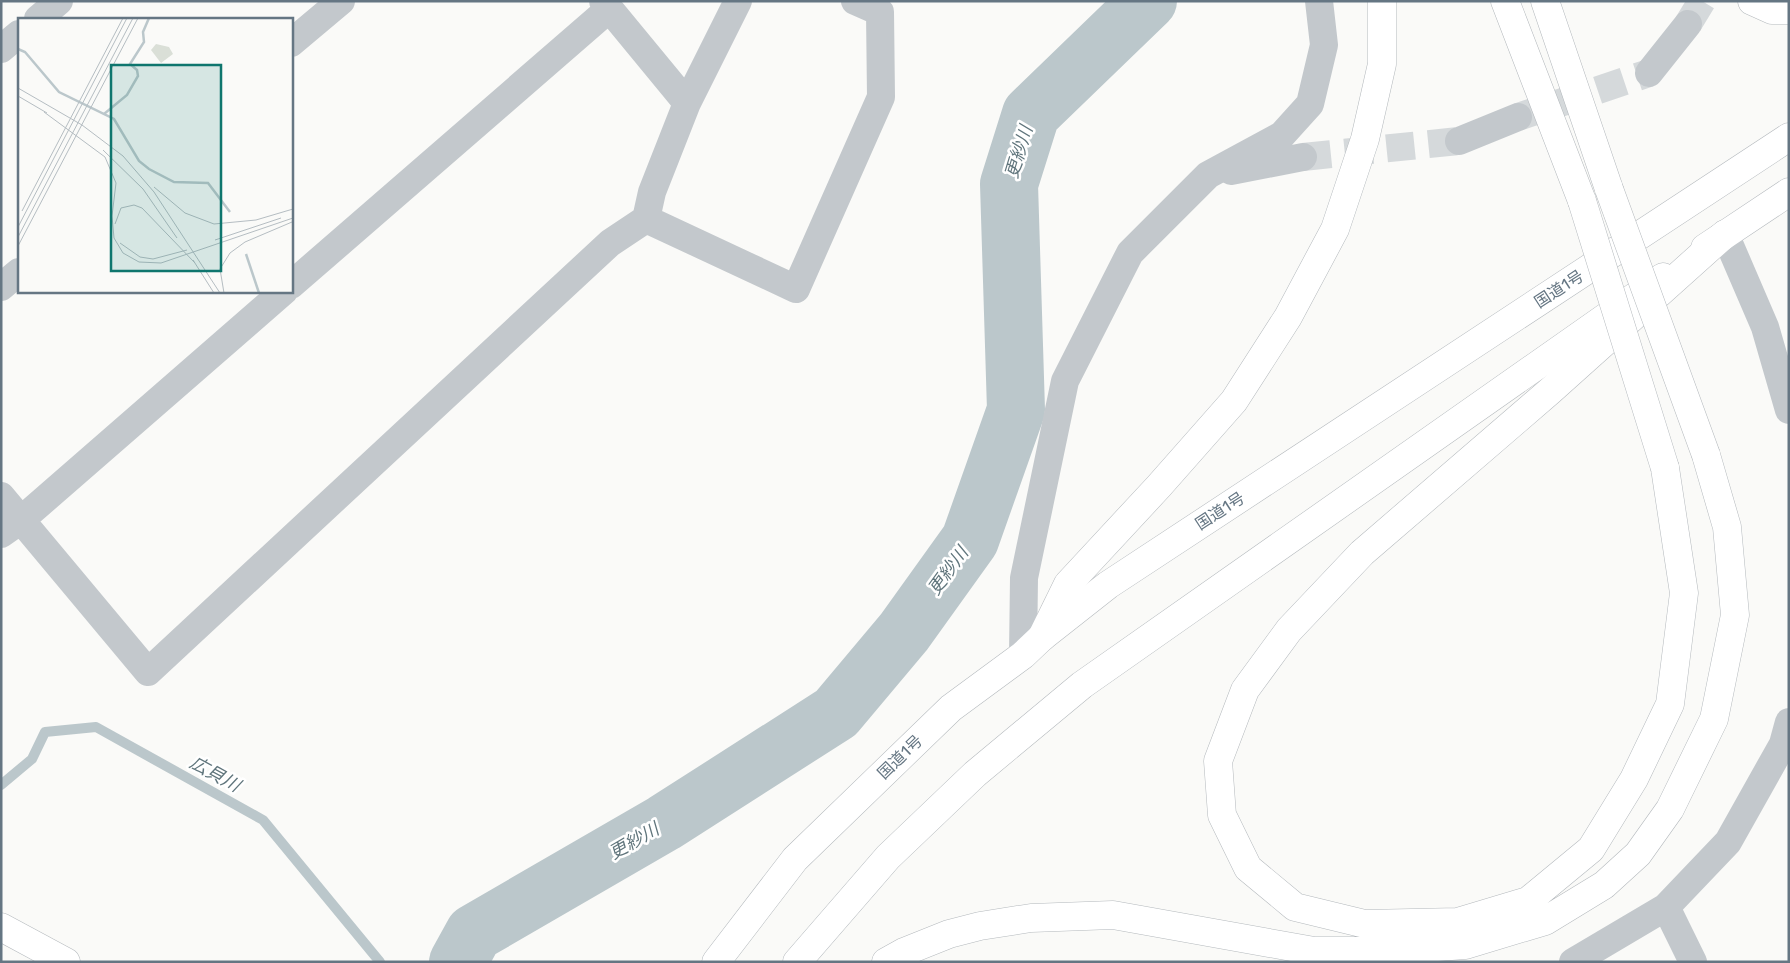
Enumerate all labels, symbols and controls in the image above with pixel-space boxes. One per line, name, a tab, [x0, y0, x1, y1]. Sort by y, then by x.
inset map	[18, 18, 292, 292]
water label: 更紗川	[1001, 121, 1038, 181]
street label: 国道1号	[1531, 266, 1587, 312]
street label: 国道1号	[1192, 488, 1248, 534]
water label: 更紗川	[923, 541, 974, 599]
street label: 国道1号	[874, 731, 926, 783]
water label: 広貝川	[186, 751, 246, 798]
water label: 更紗川	[605, 817, 665, 864]

